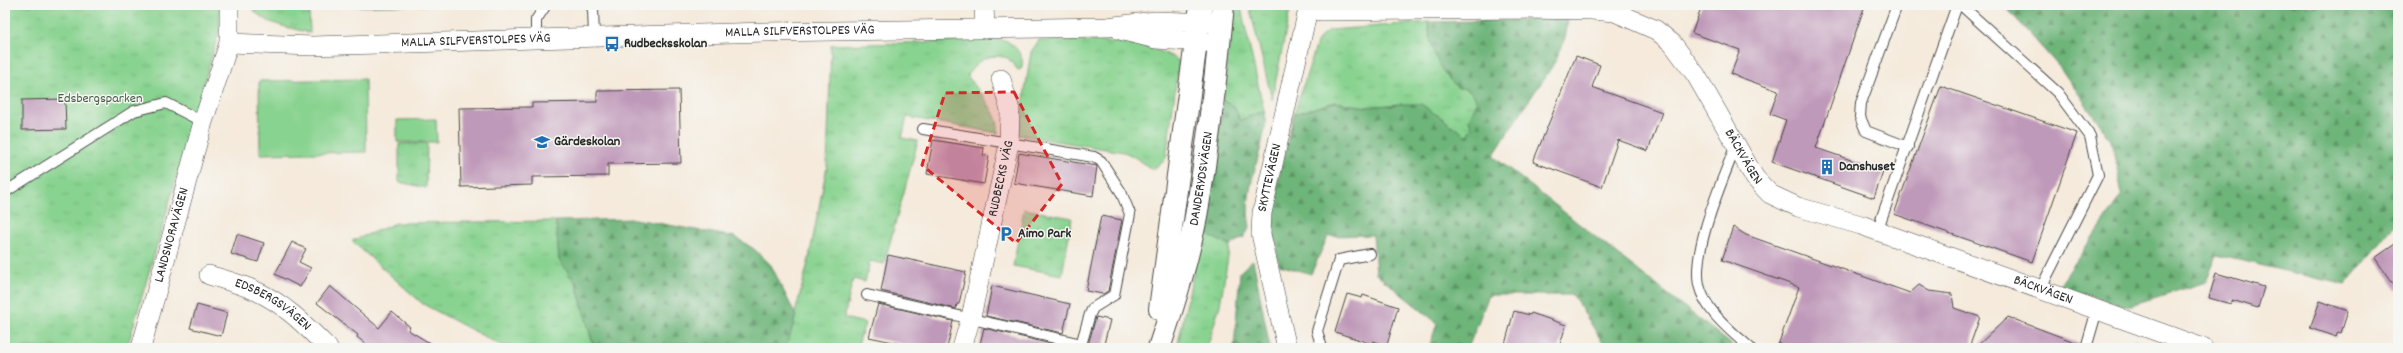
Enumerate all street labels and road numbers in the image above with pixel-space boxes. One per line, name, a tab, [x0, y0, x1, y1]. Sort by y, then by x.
street label: MALLA SILFVERSTOLPES VÄG	[725, 20, 875, 43]
street label: MALLA SILFVERSTOLPES VÄG	[401, 29, 551, 53]
street label: BÄCKVÄGEN	[1719, 125, 1767, 190]
street label: DANDERYDSVÄGEN	[1184, 130, 1219, 228]
street label: RUDBECKS VÄG	[983, 139, 1020, 219]
street label: SKYTTEVÄGEN	[1253, 142, 1287, 214]
street label: LANDSNORAVÄGEN	[149, 185, 195, 285]
street label: BÄCKVÄGEN	[2011, 271, 2075, 310]
street label: EDSBERGSVÄGEN	[232, 274, 315, 336]

